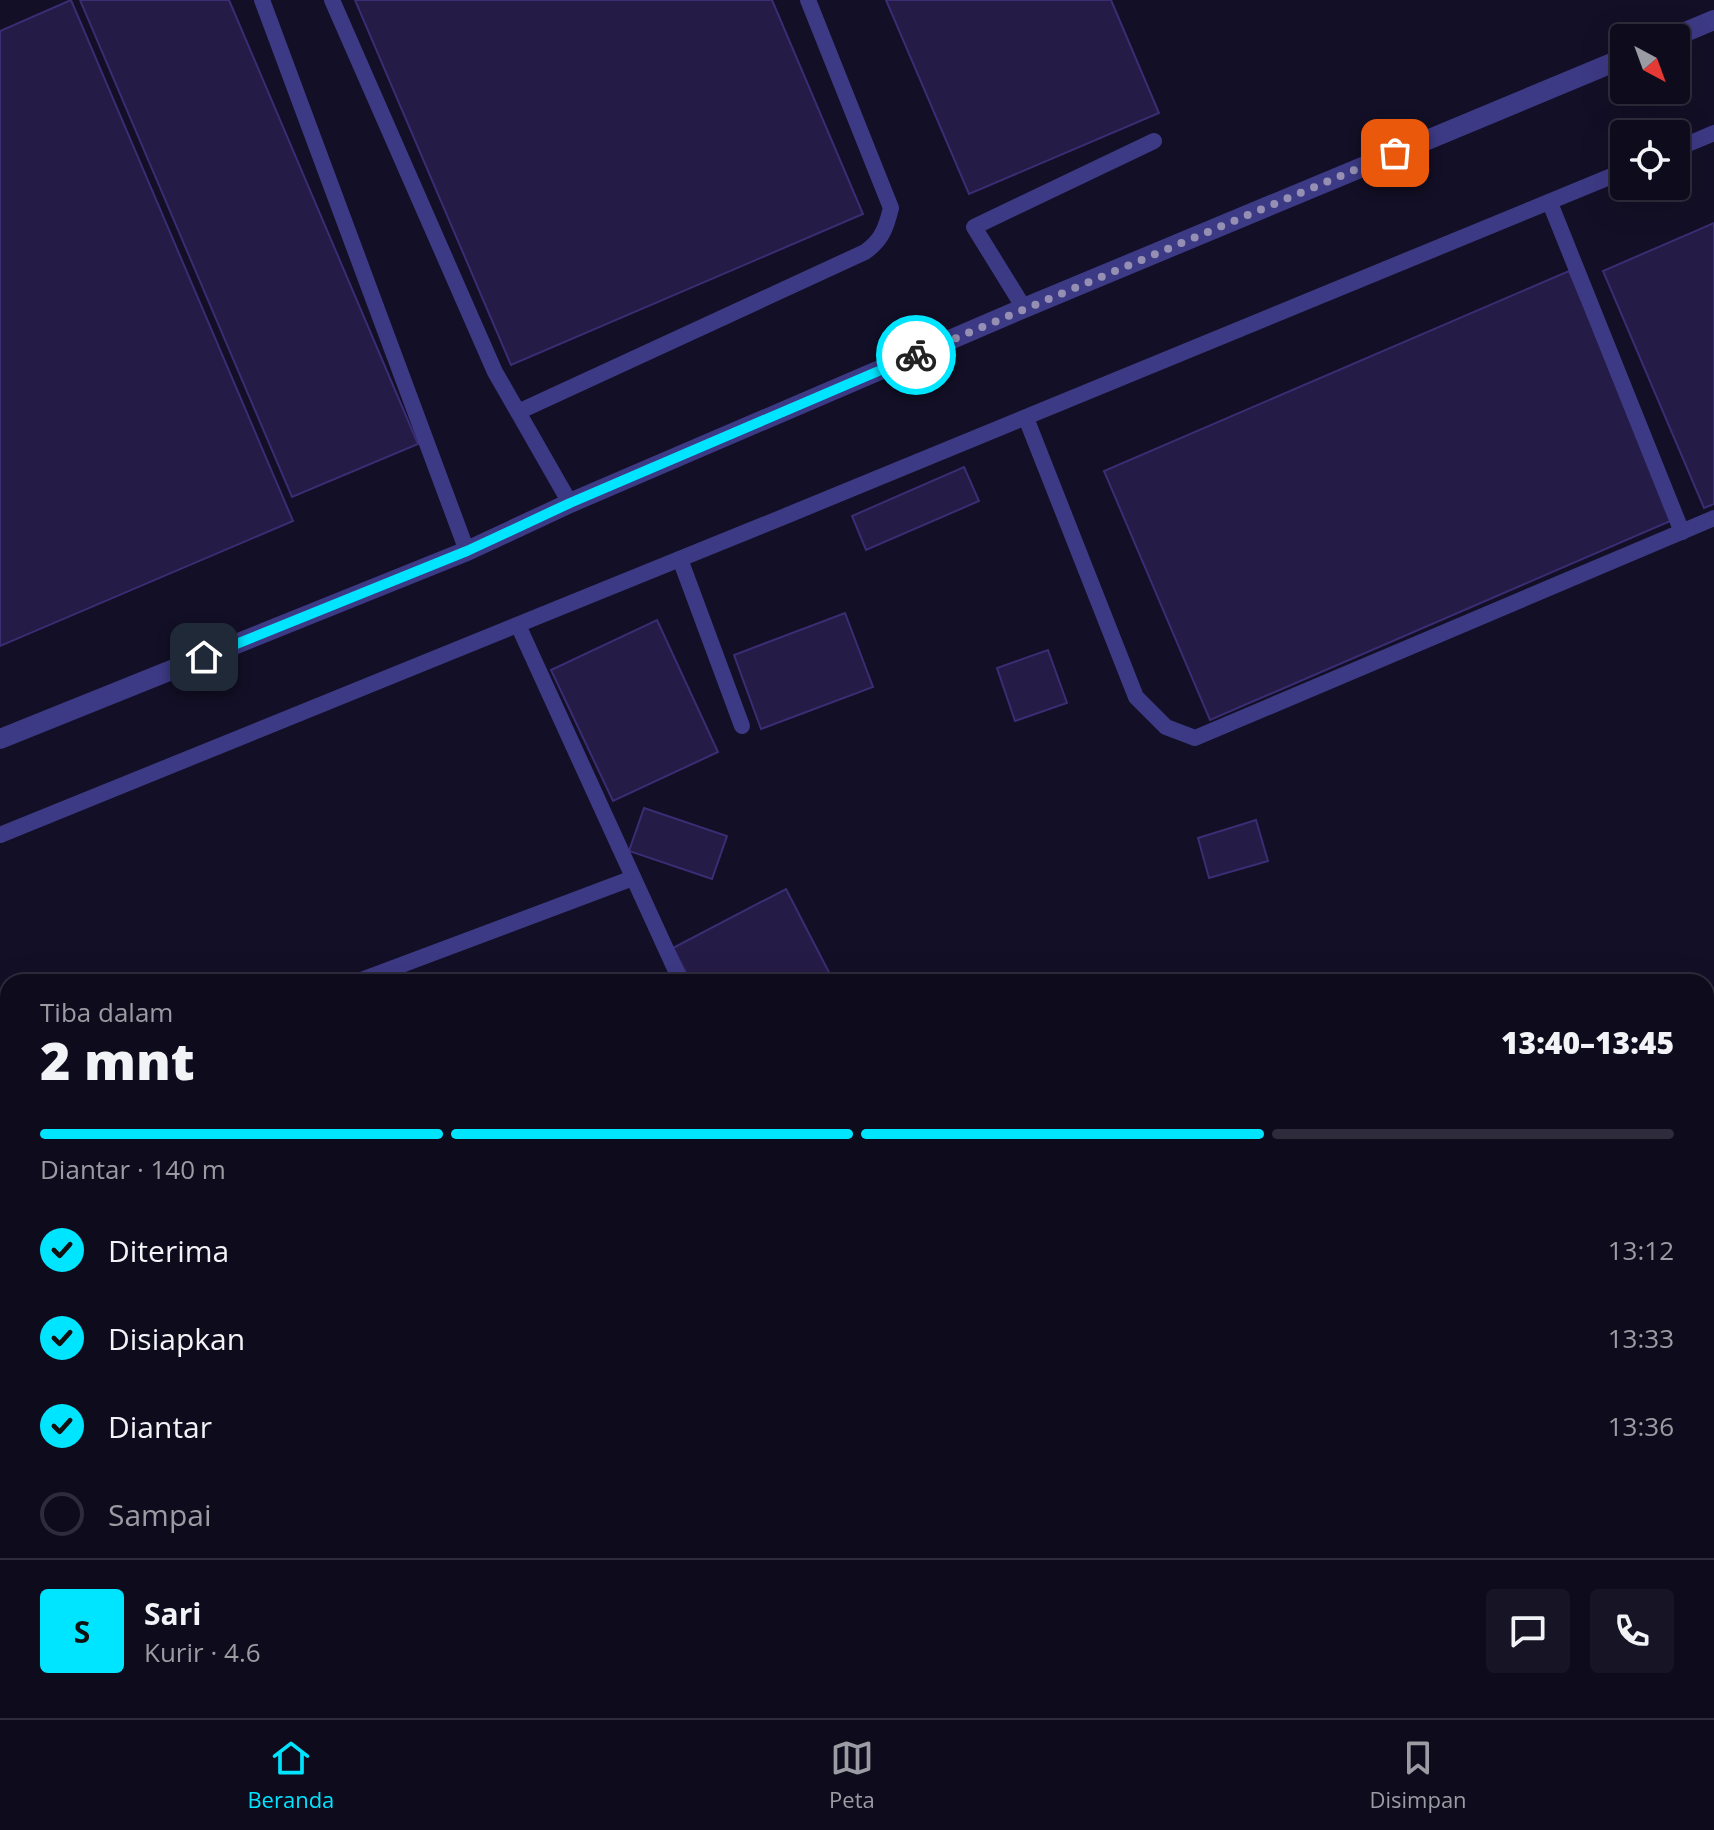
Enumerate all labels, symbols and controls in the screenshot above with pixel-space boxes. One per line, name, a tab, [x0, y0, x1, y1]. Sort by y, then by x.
north arrow	[1610, 24, 1690, 104]
map controls	[1610, 24, 1690, 200]
pin	[1361, 119, 1429, 187]
button: locate	[1610, 120, 1690, 200]
icon: bag	[1373, 131, 1417, 175]
courier	[876, 315, 956, 395]
icon: bike	[894, 333, 938, 377]
pin	[170, 623, 238, 691]
icon: home	[182, 635, 226, 679]
text: Tiba dalam	[40, 994, 173, 1030]
text: 13:40–13:45	[1501, 1022, 1674, 1063]
text: 2 mnt	[40, 1024, 195, 1095]
text: Diantar · 140 m	[40, 1151, 226, 1187]
icon: check	[40, 1228, 84, 1272]
text: Diterima	[108, 1230, 229, 1271]
text: 13:12	[1608, 1232, 1674, 1268]
icon: check	[40, 1316, 84, 1360]
text: Disiapkan	[108, 1318, 245, 1359]
text: 13:33	[1608, 1320, 1674, 1356]
icon: check	[40, 1404, 84, 1448]
text: Diantar	[108, 1406, 212, 1447]
text: 13:36	[1608, 1408, 1674, 1444]
text: Sampai	[108, 1494, 212, 1535]
button: chat	[1486, 1589, 1570, 1673]
button: phone	[1590, 1589, 1674, 1673]
text: Sari	[144, 1593, 201, 1634]
text: S	[74, 1611, 90, 1652]
text: Kurir · 4.6	[144, 1634, 261, 1670]
tab: Beranda	[247, 1736, 334, 1814]
tab: Peta	[829, 1736, 875, 1814]
tab: Disimpan	[1370, 1736, 1467, 1814]

